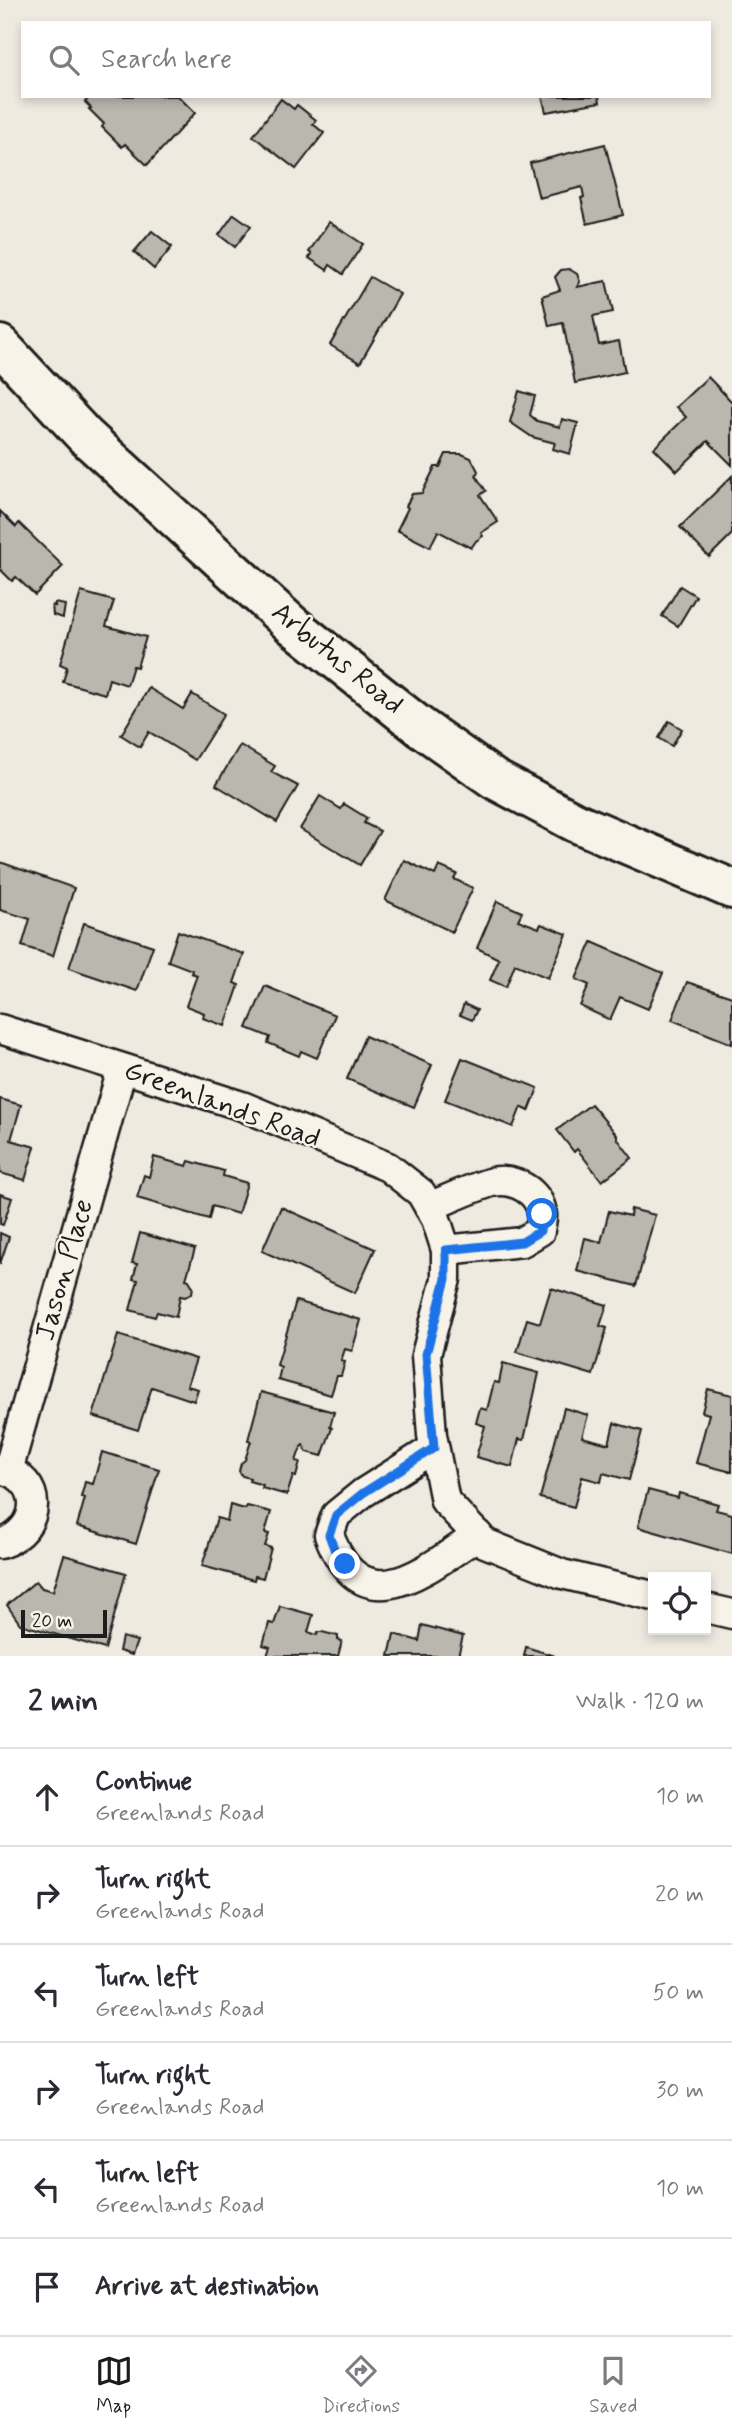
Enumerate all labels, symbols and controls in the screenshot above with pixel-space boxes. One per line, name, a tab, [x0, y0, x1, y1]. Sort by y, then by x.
search box	[21, 21, 711, 98]
icon: search	[45, 41, 83, 79]
text: Search here	[101, 43, 232, 77]
street label: Arbutus Road	[263, 594, 411, 724]
street label: Greenlands Road	[119, 1052, 325, 1158]
street label: Jason Place	[27, 1195, 103, 1345]
route start	[526, 1198, 557, 1229]
route end	[329, 1548, 360, 1579]
map controls	[648, 1572, 711, 1635]
button: locate	[648, 1572, 711, 1635]
scale bar	[21, 1607, 107, 1639]
text: 20 m	[32, 1609, 72, 1634]
text: 2 min	[28, 1682, 98, 1721]
text: Walk · 120 m	[576, 1687, 704, 1717]
text: Continue	[95, 1765, 192, 1799]
icon: ahead	[28, 1778, 66, 1816]
text: 10 m	[656, 1782, 704, 1812]
text: Greenlands Road	[95, 1799, 265, 1829]
text: Turn right	[95, 1863, 211, 1897]
icon: right	[28, 1876, 66, 1914]
text: 20 m	[655, 1880, 704, 1910]
text: Greenlands Road	[95, 1897, 265, 1927]
text: Turn left	[95, 1961, 199, 1995]
icon: left	[28, 1974, 66, 2012]
text: 50 m	[653, 1978, 704, 2008]
text: Greenlands Road	[95, 1995, 265, 2025]
text: Turn right	[95, 2059, 211, 2093]
icon: right	[28, 2072, 66, 2110]
text: 30 m	[656, 2076, 704, 2106]
text: Greenlands Road	[95, 2093, 265, 2123]
text: Turn left	[95, 2157, 199, 2191]
icon: left	[28, 2170, 66, 2208]
text: 10 m	[656, 2174, 704, 2204]
text: Greenlands Road	[95, 2191, 265, 2221]
icon: arrive	[28, 2268, 66, 2306]
text: Arrive at destination	[95, 2270, 319, 2304]
tab: Map	[95, 2352, 133, 2419]
tab: Directions	[322, 2352, 400, 2419]
tab: Saved	[589, 2352, 637, 2419]

